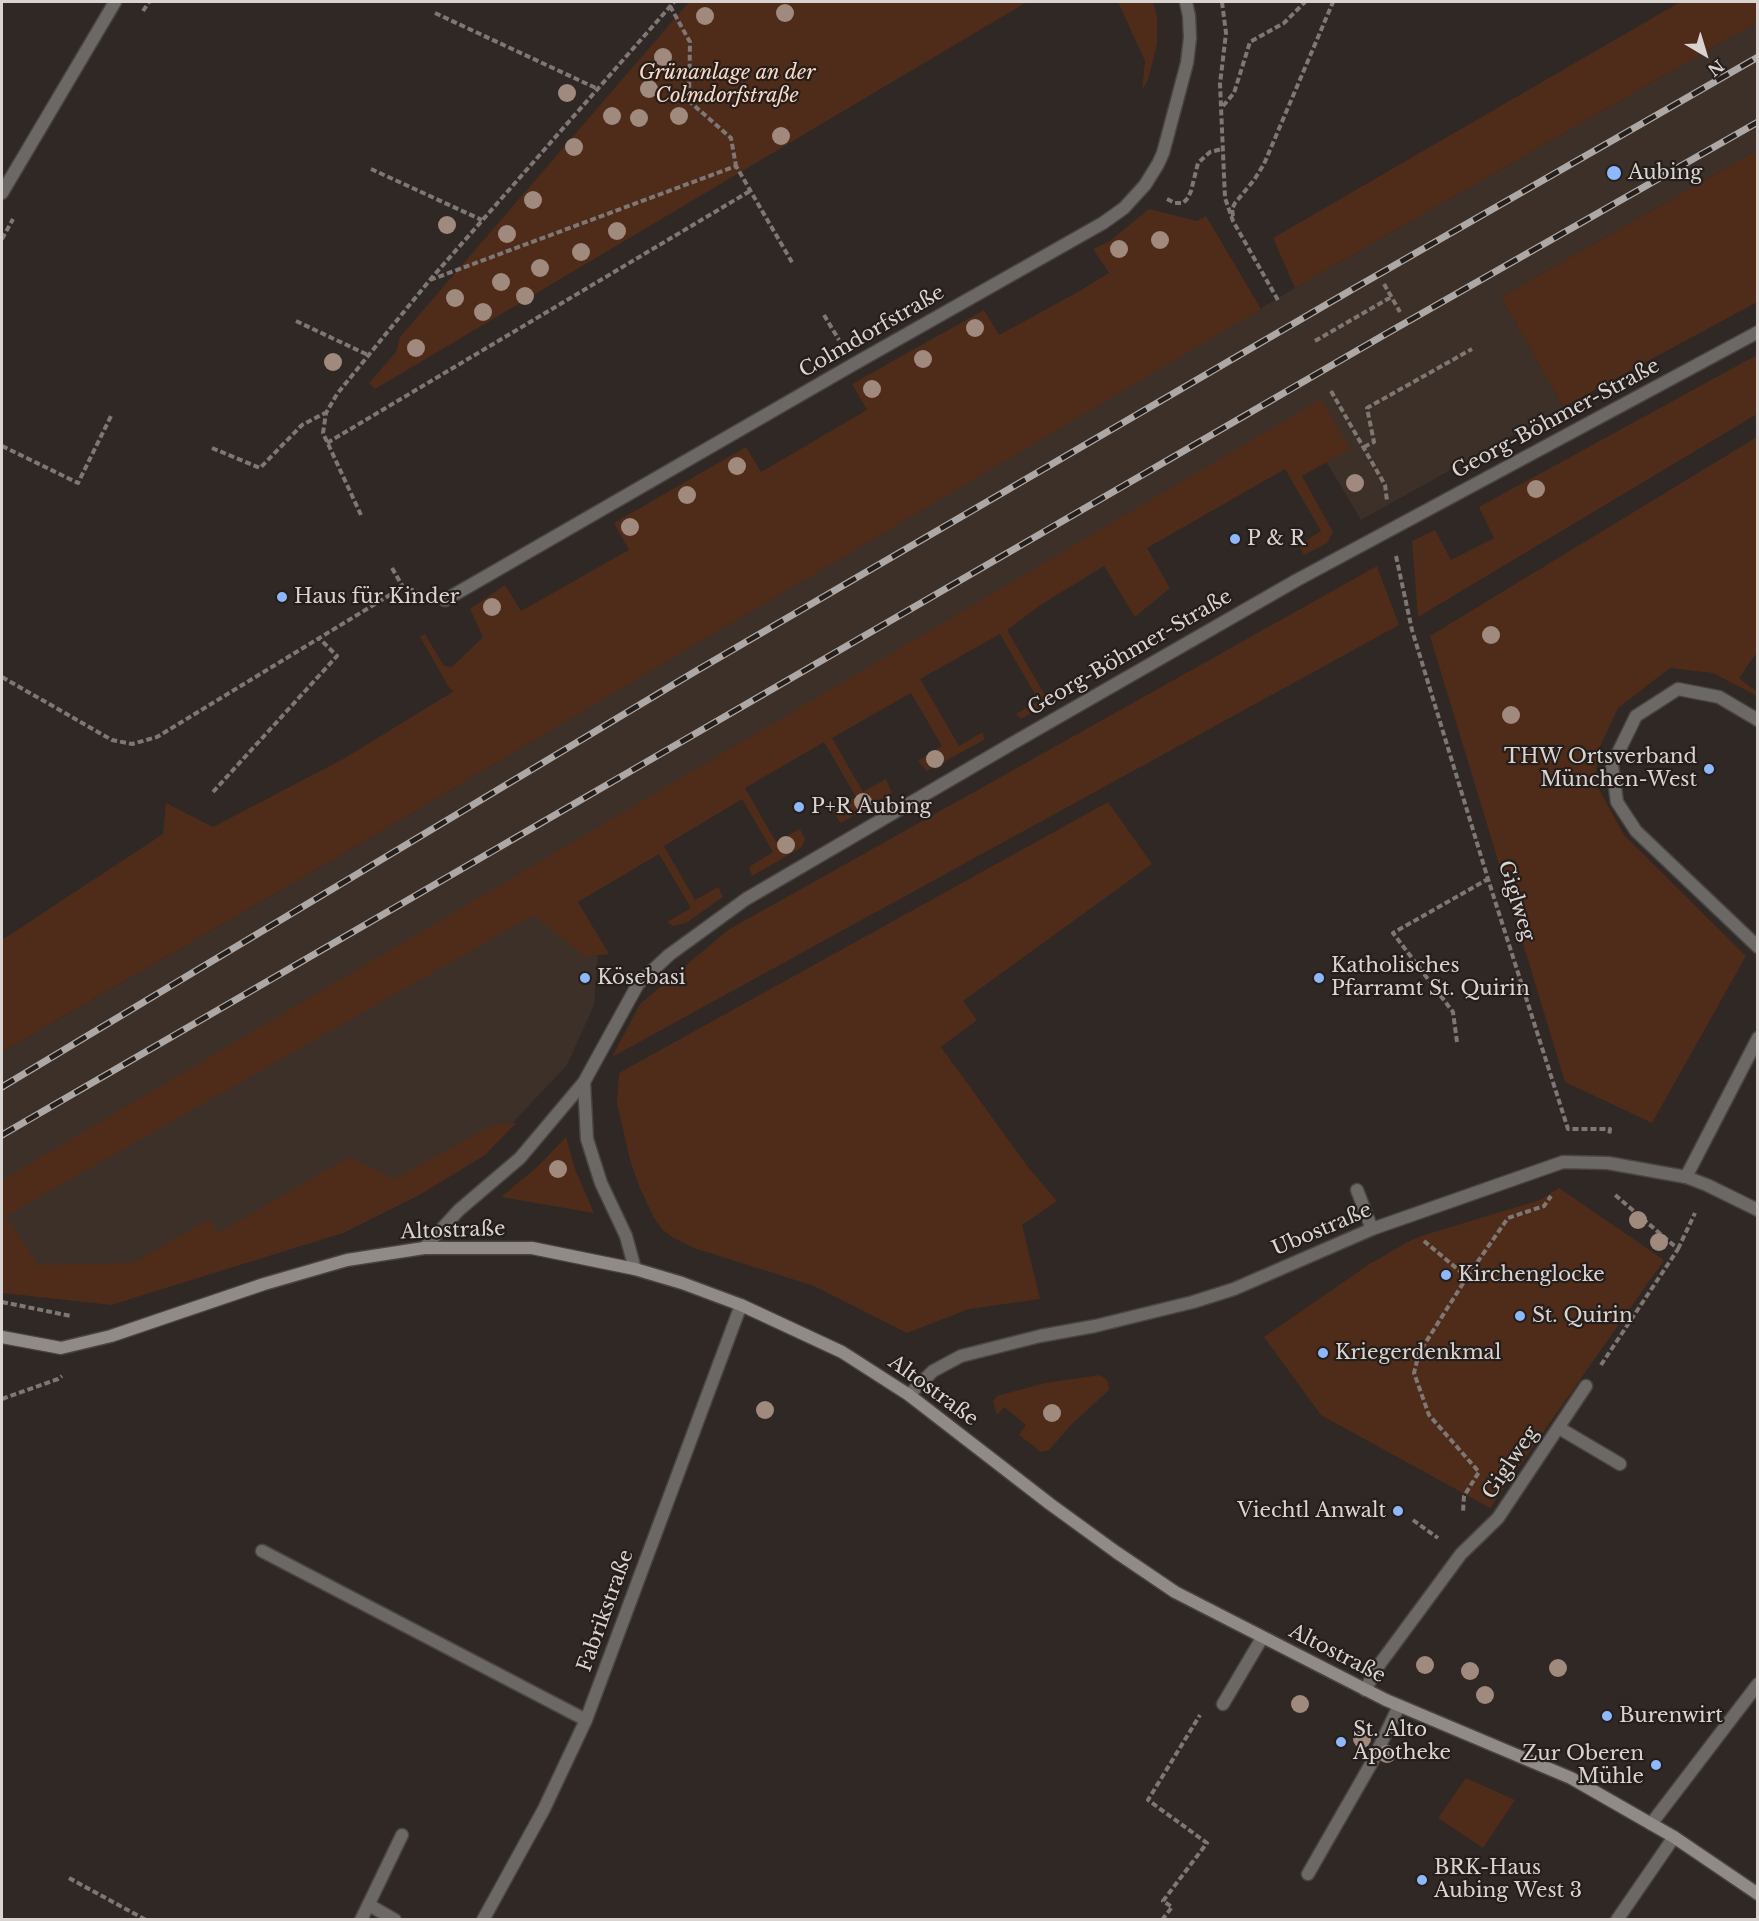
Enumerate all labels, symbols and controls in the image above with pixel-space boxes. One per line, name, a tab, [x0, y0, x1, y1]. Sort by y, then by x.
north arrow	[1675, 24, 1735, 84]
text: N	[1704, 56, 1728, 81]
park label: Grünanlage an der Colmdorfstraße	[639, 61, 815, 108]
place label: Aubing	[1628, 161, 1702, 185]
marker: Aubing	[1605, 164, 1623, 182]
street label: Colmdorfstraße	[795, 281, 949, 383]
street label: Georg-Böhmer-Straße	[1448, 354, 1664, 484]
place label: P & R	[1247, 527, 1306, 551]
marker: P & R	[1228, 532, 1242, 546]
place label: Haus für Kinder	[294, 585, 459, 609]
street label: Georg-Böhmer-Straße	[1024, 585, 1236, 721]
marker: Haus für Kinder	[275, 590, 289, 604]
place label: THW Ortsverband München-West	[1504, 745, 1697, 792]
marker: THW Ortsverband München-West	[1702, 762, 1716, 776]
place label: P+R Aubing	[811, 795, 931, 819]
marker: P+R Aubing	[792, 800, 806, 814]
street label: Giglweg	[1492, 858, 1540, 944]
place label: Katholisches Pfarramt St. Quirin	[1331, 954, 1530, 1001]
place label: Kösebasi	[597, 966, 686, 990]
marker: Kösebasi	[578, 971, 592, 985]
marker: Katholisches Pfarramt St. Quirin	[1312, 971, 1326, 985]
street label: Ubostraße	[1269, 1198, 1375, 1262]
street label: Altostraße	[400, 1217, 506, 1245]
place label: Kirchenglocke	[1458, 1263, 1605, 1287]
marker: Kirchenglocke	[1439, 1268, 1453, 1282]
place label: St. Quirin	[1532, 1304, 1633, 1328]
marker: St. Quirin	[1513, 1309, 1527, 1323]
place label: Kriegerdenkmal	[1335, 1341, 1501, 1365]
marker: Kriegerdenkmal	[1316, 1346, 1330, 1360]
street label: Altostraße	[883, 1350, 983, 1432]
street label: Giglweg	[1478, 1422, 1544, 1504]
place label: Viechtl Anwalt	[1237, 1499, 1386, 1523]
marker: Viechtl Anwalt	[1391, 1504, 1405, 1518]
street label: Fabrikstraße	[573, 1547, 639, 1675]
street label: Altostraße	[1285, 1619, 1389, 1689]
place label: Burenwirt	[1619, 1704, 1723, 1728]
marker: Burenwirt	[1600, 1709, 1614, 1723]
place label: St. Alto Apotheke	[1353, 1718, 1451, 1765]
marker: St. Alto Apotheke	[1334, 1735, 1348, 1749]
place label: Zur Oberen Mühle	[1522, 1742, 1644, 1789]
marker: Zur Oberen Mühle	[1649, 1758, 1663, 1772]
place label: BRK-Haus Aubing West 3	[1434, 1856, 1582, 1903]
marker: BRK-Haus Aubing West 3	[1415, 1873, 1429, 1887]

